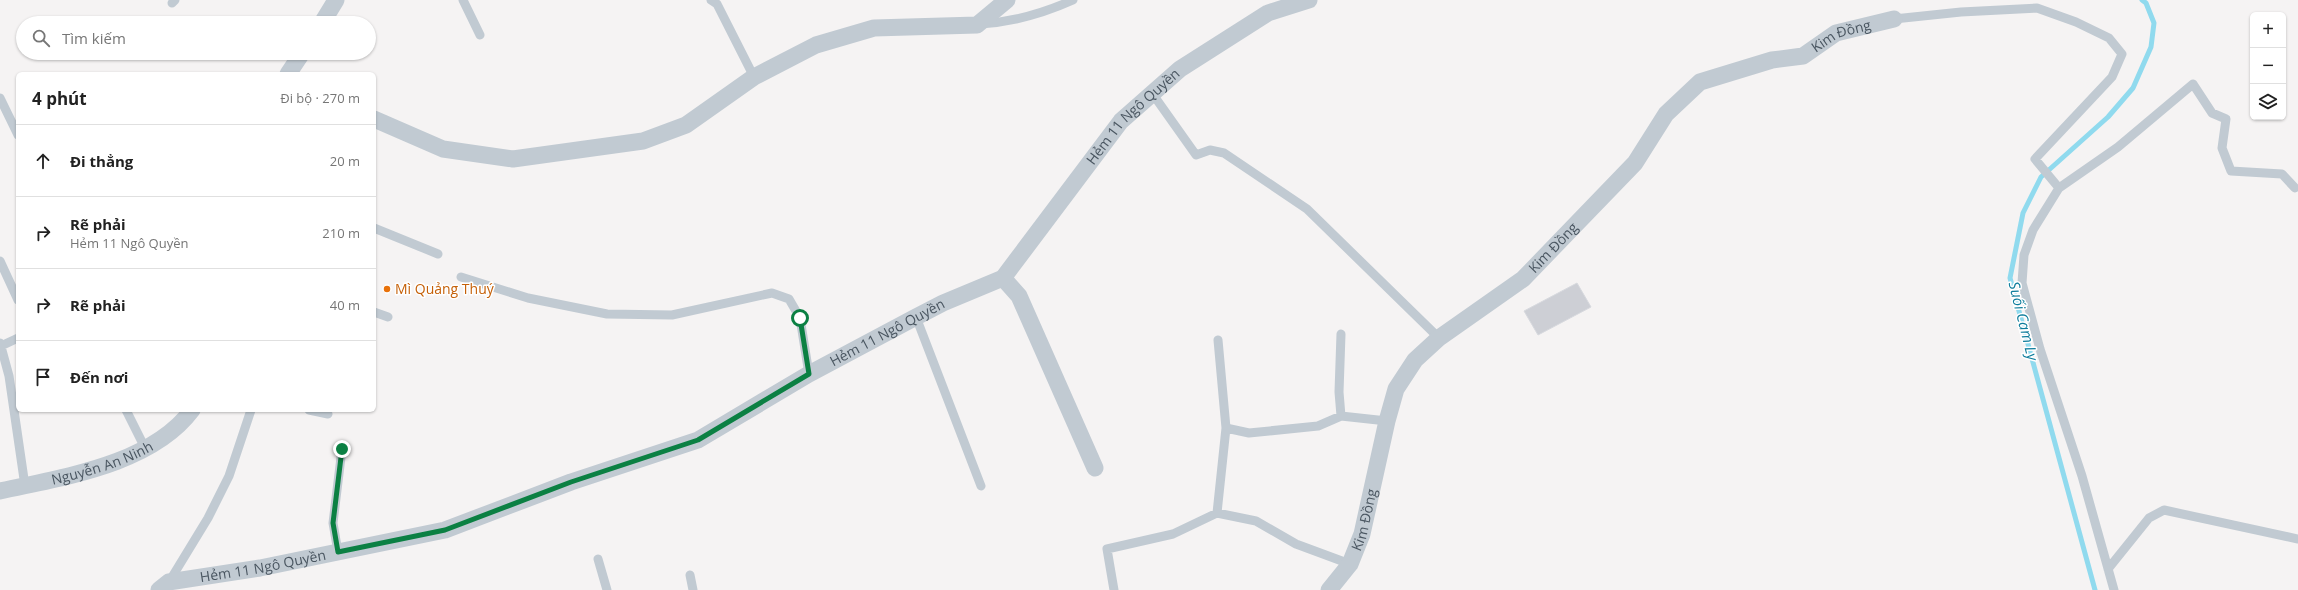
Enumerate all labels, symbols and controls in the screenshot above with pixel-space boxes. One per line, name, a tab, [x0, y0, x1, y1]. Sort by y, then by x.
map controls	[2250, 12, 2286, 120]
button: +	[2250, 12, 2286, 48]
street label: Kim Đồng	[1807, 15, 1873, 56]
search box	[16, 16, 376, 60]
icon: search	[30, 27, 52, 49]
text: Tìm kiếm	[62, 28, 126, 48]
button: −	[2250, 48, 2286, 84]
street label: Hẻm 11 Ngô Quyền	[1082, 64, 1183, 168]
button: layers	[2250, 84, 2286, 120]
text: 4 phút	[32, 87, 87, 110]
text: Đi bộ · 270 m	[280, 89, 360, 107]
icon: ahead	[32, 150, 54, 172]
text: Đi thẳng	[70, 151, 133, 171]
text: 20 m	[330, 152, 360, 170]
text: Rẽ phải	[70, 214, 126, 234]
street label: Kim Đồng	[1524, 218, 1582, 277]
icon: right	[32, 222, 54, 244]
text: 210 m	[322, 224, 360, 242]
text: Hẻm 11 Ngô Quyền	[70, 234, 188, 252]
place label: Mì Quảng Thuý	[395, 279, 495, 298]
water label: Suối Cam Ly	[2005, 279, 2044, 363]
marker: Mì Quảng Thuý	[382, 284, 392, 294]
icon: right	[32, 294, 54, 316]
street label: Hẻm 11 Ngô Quyền	[826, 294, 948, 370]
text: Rẽ phải	[70, 295, 126, 315]
text: 40 m	[330, 296, 360, 314]
route start	[791, 309, 809, 327]
icon: arrive	[32, 366, 54, 388]
text: Đến nơi	[70, 367, 128, 387]
street label: Nguyễn An Ninh	[49, 436, 156, 489]
route end	[333, 440, 351, 458]
street label: Kim Đồng	[1346, 487, 1381, 554]
street label: Hẻm 11 Ngô Quyền	[198, 545, 327, 586]

